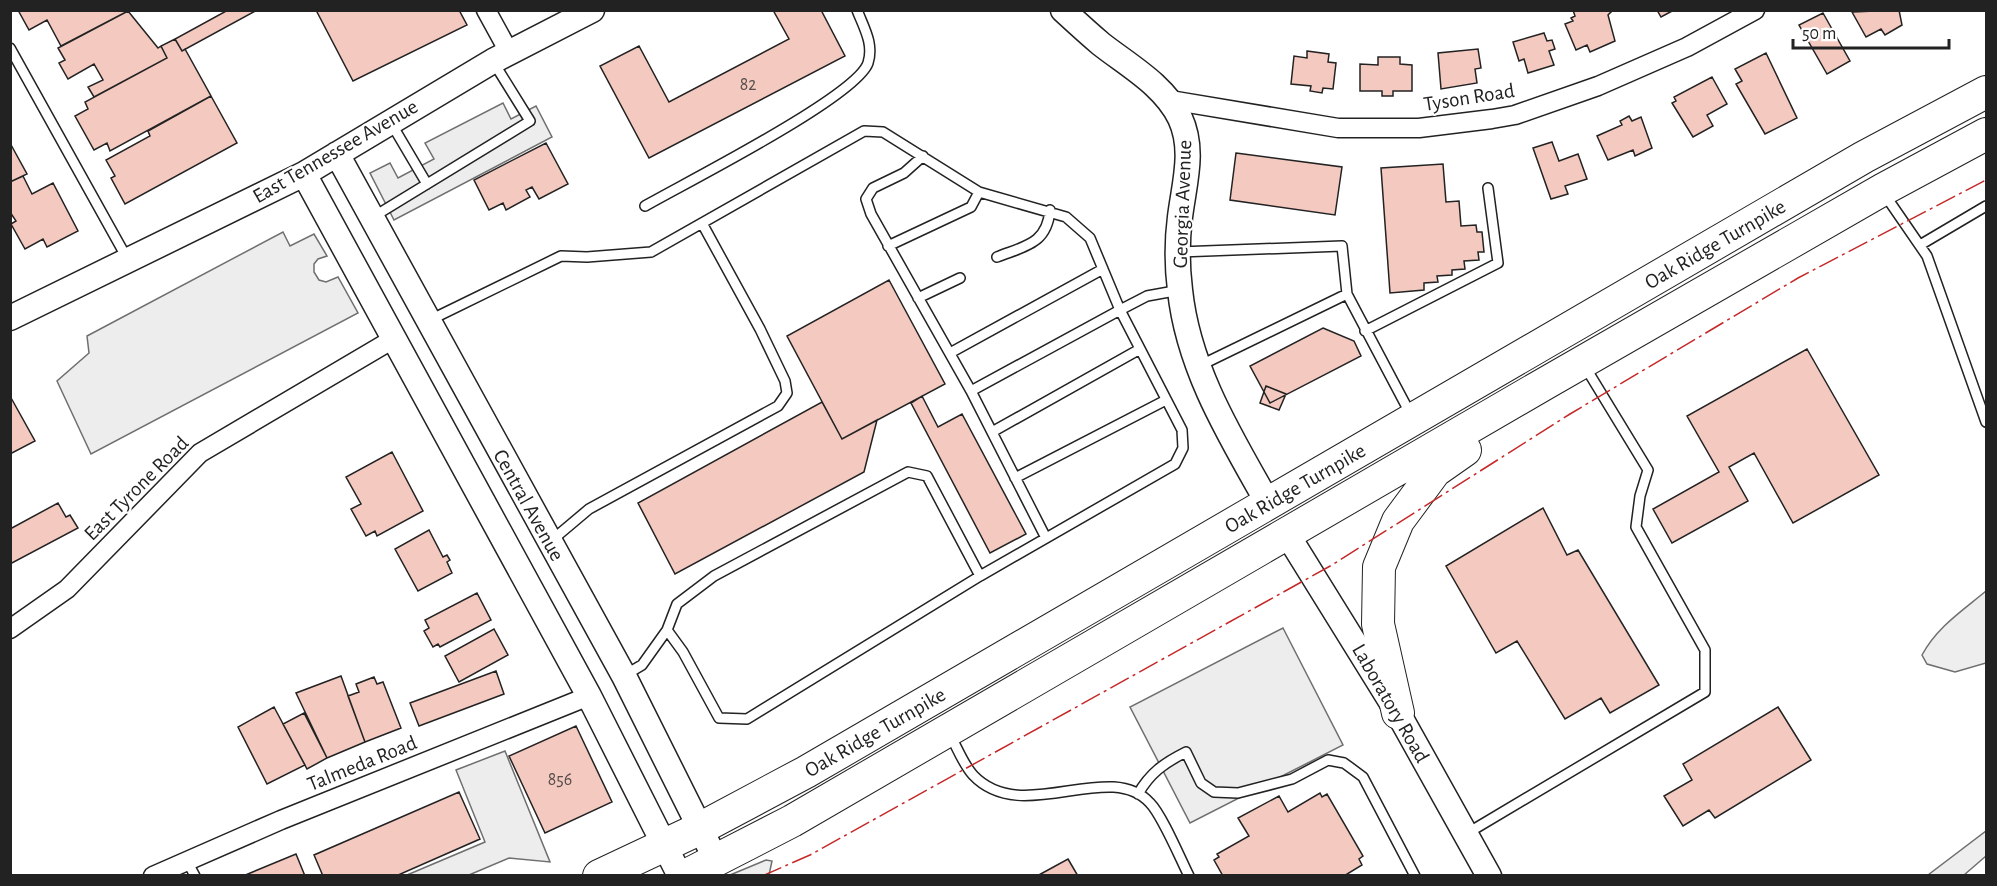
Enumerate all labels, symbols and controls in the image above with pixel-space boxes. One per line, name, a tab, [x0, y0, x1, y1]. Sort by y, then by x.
scale bar	[1793, 12, 1949, 50]
text: 50 m	[1802, 25, 1836, 43]
house number: 82	[740, 76, 756, 94]
street label: Tyson Road	[1422, 80, 1516, 115]
street label: East Tennessee Avenue	[249, 96, 421, 207]
street label: Georgia Avenue	[1170, 139, 1195, 269]
street label: Oak Ridge Turnpike	[1641, 196, 1789, 293]
street label: East Tyrone Road	[80, 432, 193, 545]
street label: Oak Ridge Turnpike	[1221, 440, 1369, 537]
street label: Central Avenue	[489, 446, 568, 564]
street label: Laboratory Road	[1348, 640, 1433, 766]
street label: Oak Ridge Turnpike	[801, 684, 949, 781]
street label: Talmeda Road	[304, 732, 420, 795]
house number: 856	[548, 771, 572, 789]

